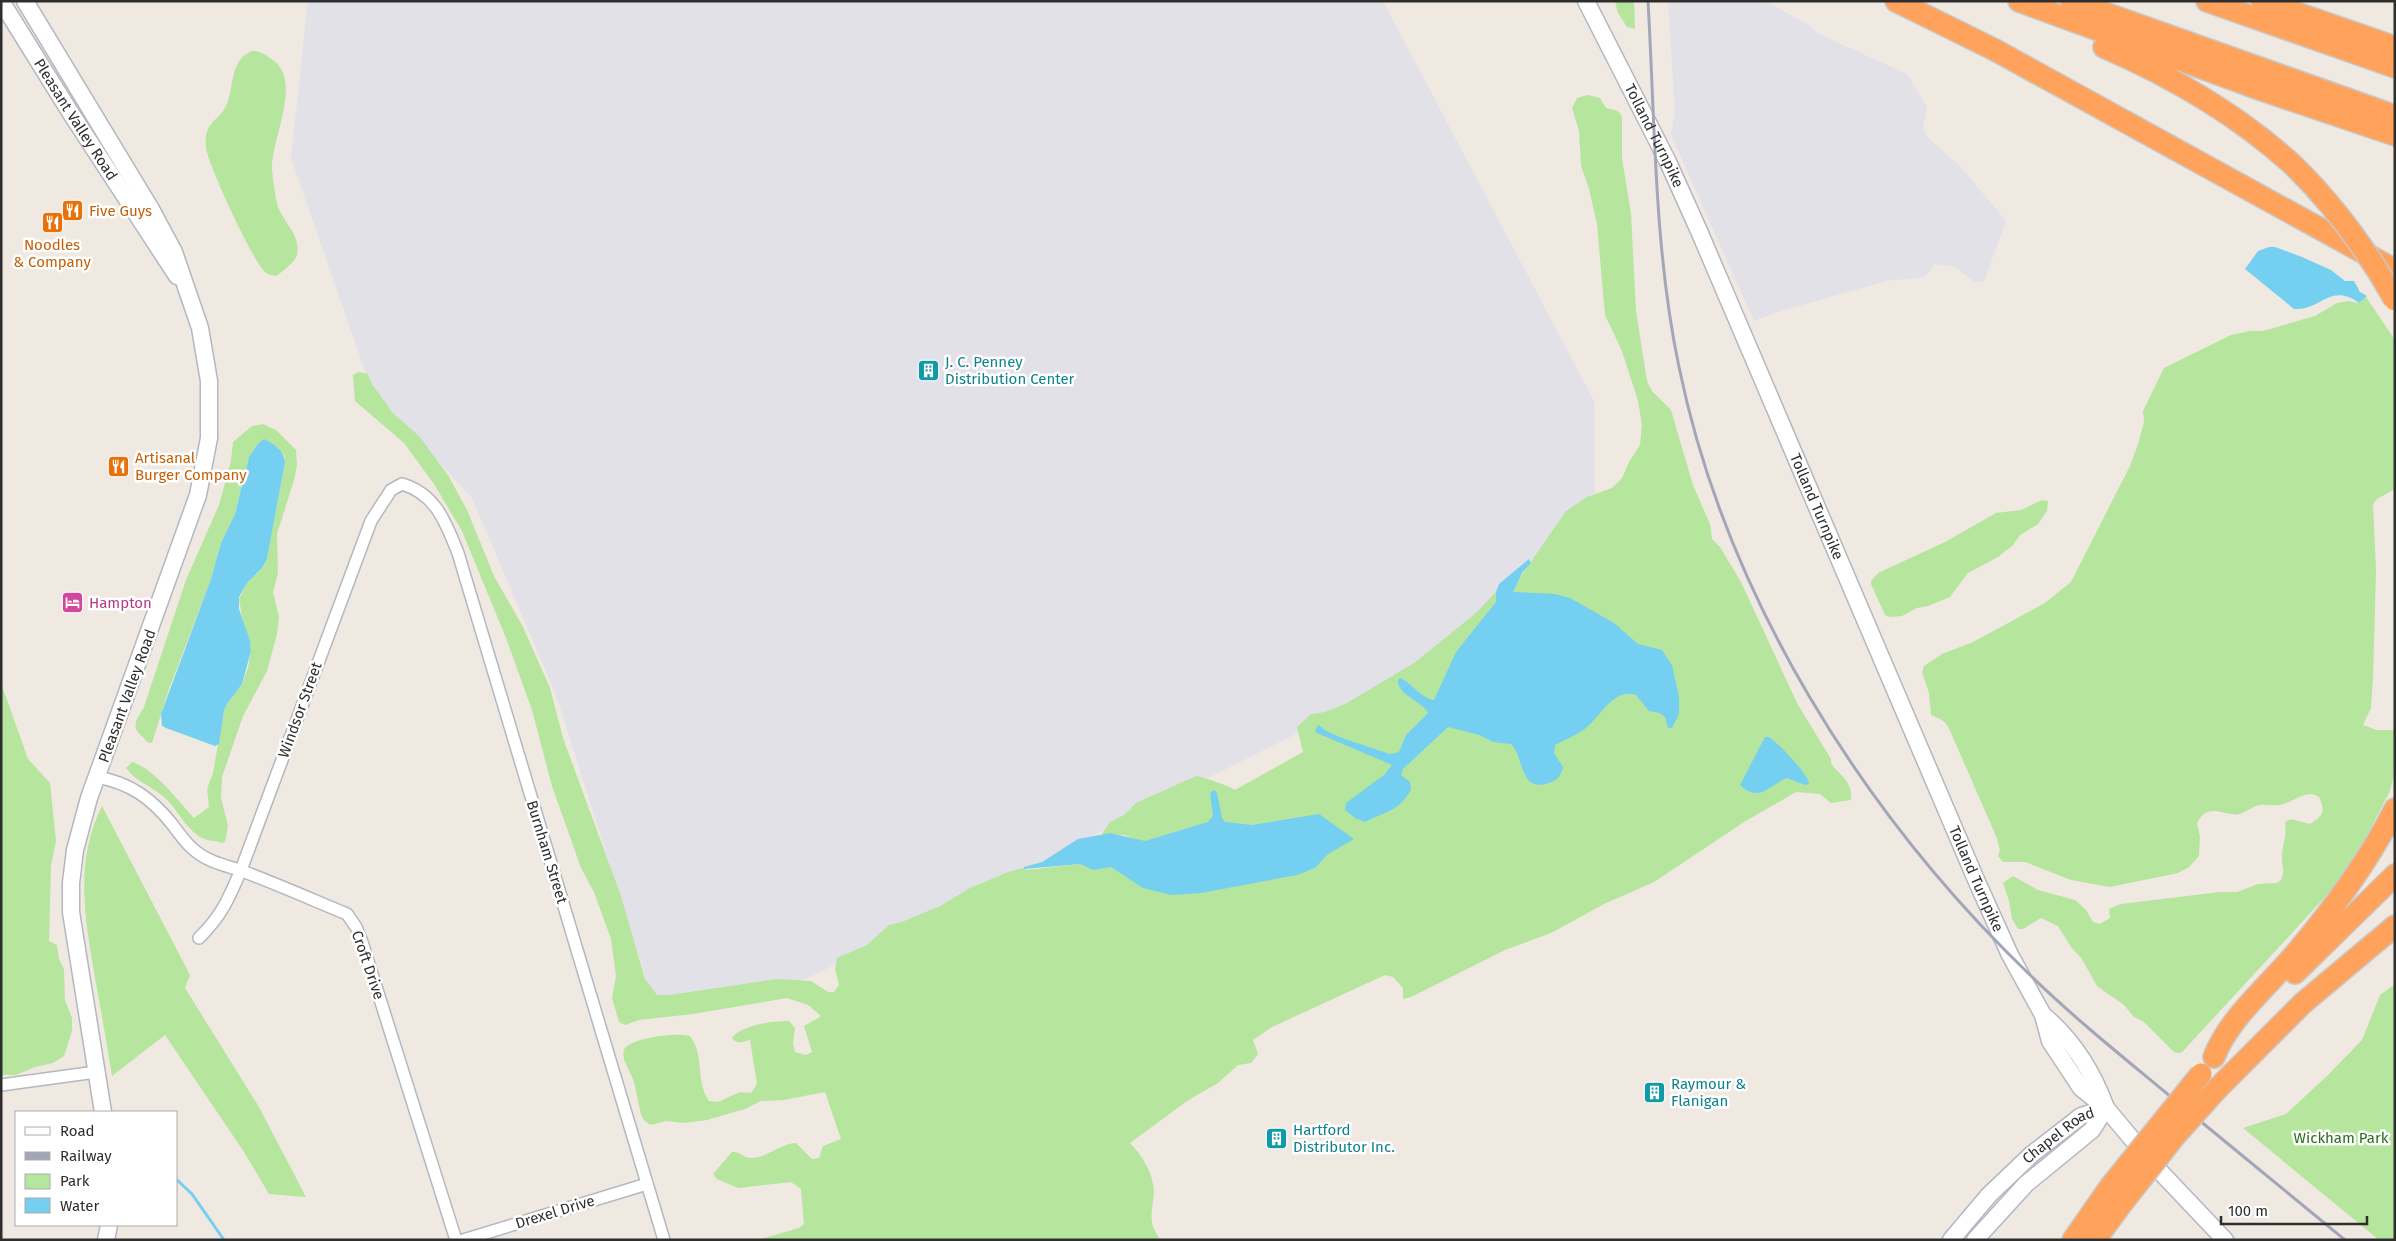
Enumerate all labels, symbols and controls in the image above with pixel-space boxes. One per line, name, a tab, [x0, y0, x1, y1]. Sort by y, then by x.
street label: Pleasant Valley Road	[30, 55, 121, 184]
street label: Tolland Turnpike	[1621, 81, 1687, 190]
restaurant icon: Five Guys	[61, 199, 85, 223]
place label: Five Guys	[89, 202, 152, 220]
restaurant icon: Noodles & Company	[40, 210, 64, 234]
place label: Noodles & Company	[13, 236, 91, 271]
place label: J. C. Penney Distribution Center	[945, 353, 1075, 388]
building icon: J. C. Penney Distribution Center	[917, 359, 941, 383]
place label: Artisanal Burger Company	[135, 449, 247, 484]
street label: Tolland Turnpike	[1786, 451, 1847, 562]
restaurant icon: Artisanal Burger Company	[107, 455, 131, 479]
hotel icon: Hampton	[61, 591, 85, 615]
place label: Hampton	[89, 594, 152, 612]
street label: Pleasant Valley Road	[94, 627, 160, 765]
street label: Windsor Street	[274, 659, 326, 760]
street label: Burnham Street	[523, 798, 571, 906]
street label: Tolland Turnpike	[1945, 823, 2007, 935]
street label: Croft Drive	[348, 928, 388, 1002]
place label: Raymour & Flanigan	[1671, 1075, 1746, 1110]
building icon: Raymour & Flanigan	[1643, 1081, 1667, 1105]
street label: Chapel Road	[2019, 1103, 2096, 1167]
legend	[15, 1111, 178, 1226]
place label: Hartford Distributor Inc.	[1293, 1121, 1395, 1156]
text: Road	[60, 1122, 95, 1140]
building icon: Hartford Distributor Inc.	[1265, 1127, 1289, 1151]
park label: Wickham Park	[2294, 1129, 2389, 1147]
text: Railway	[60, 1147, 112, 1165]
text: Park	[60, 1172, 90, 1190]
street label: Drexel Drive	[513, 1191, 597, 1233]
scale bar	[2221, 1194, 2367, 1226]
text: Water	[60, 1197, 99, 1215]
text: 100 m	[2228, 1202, 2268, 1220]

